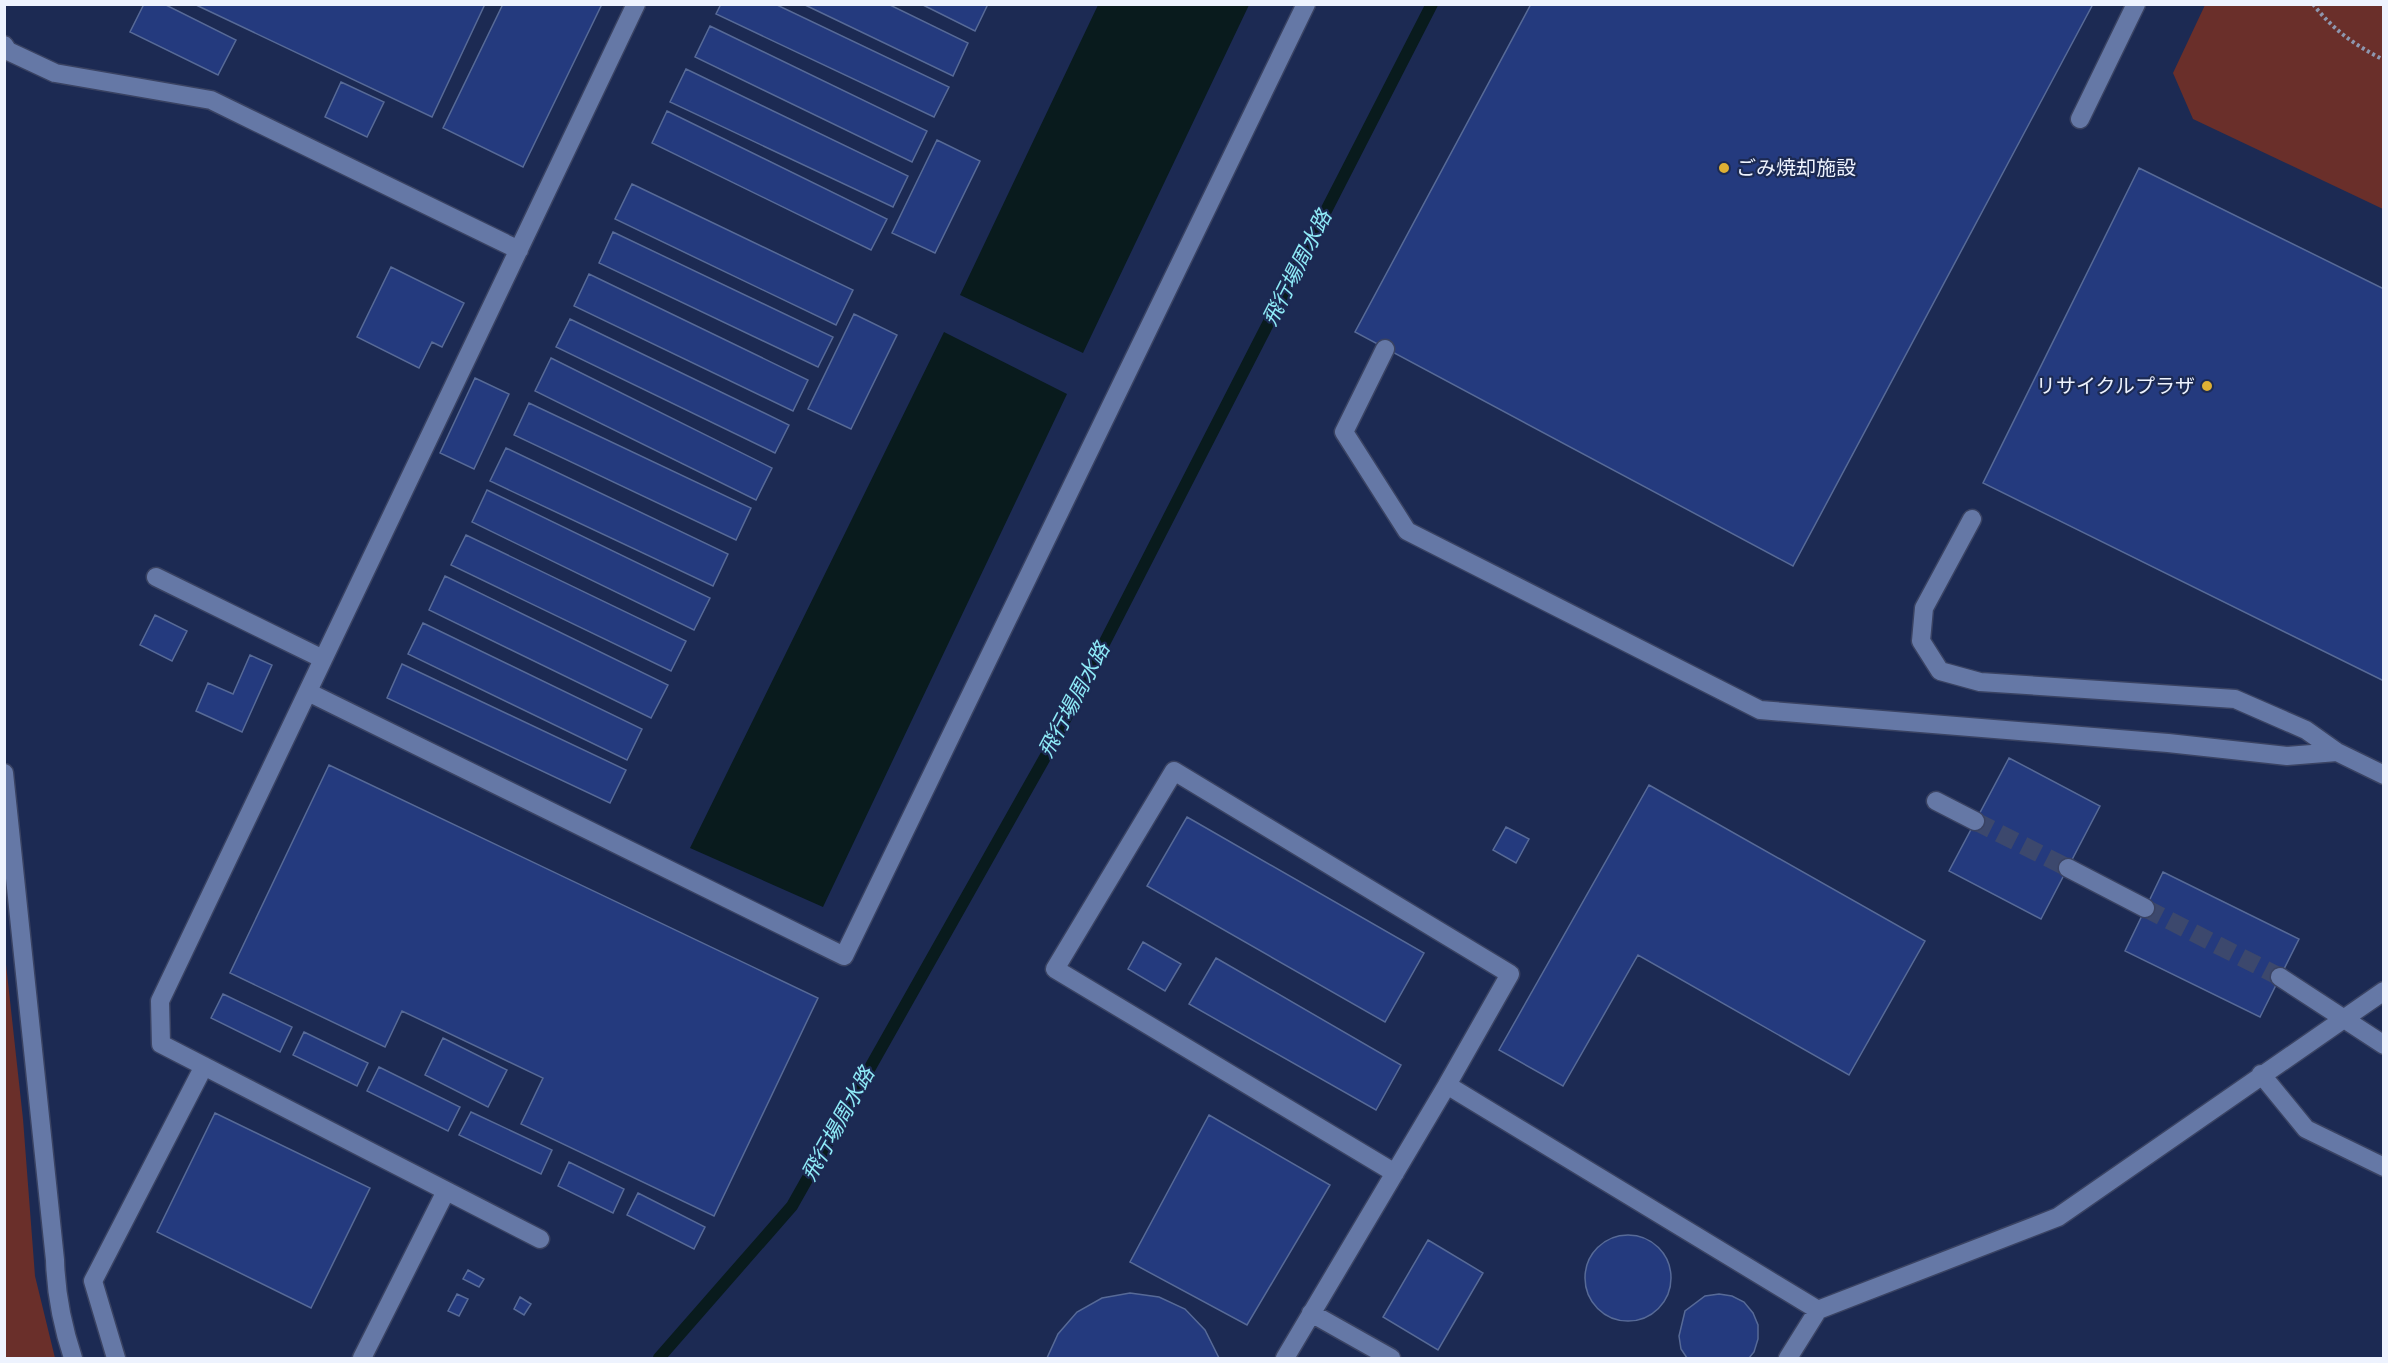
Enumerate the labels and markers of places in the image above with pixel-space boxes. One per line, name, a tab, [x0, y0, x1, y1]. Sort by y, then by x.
place label: ごみ焼却施設	[1736, 156, 1856, 180]
marker: ごみ焼却施設	[1717, 161, 1731, 175]
place label: リサイクルプラザ	[2036, 374, 2195, 398]
marker: リサイクルプラザ	[2200, 379, 2214, 393]

